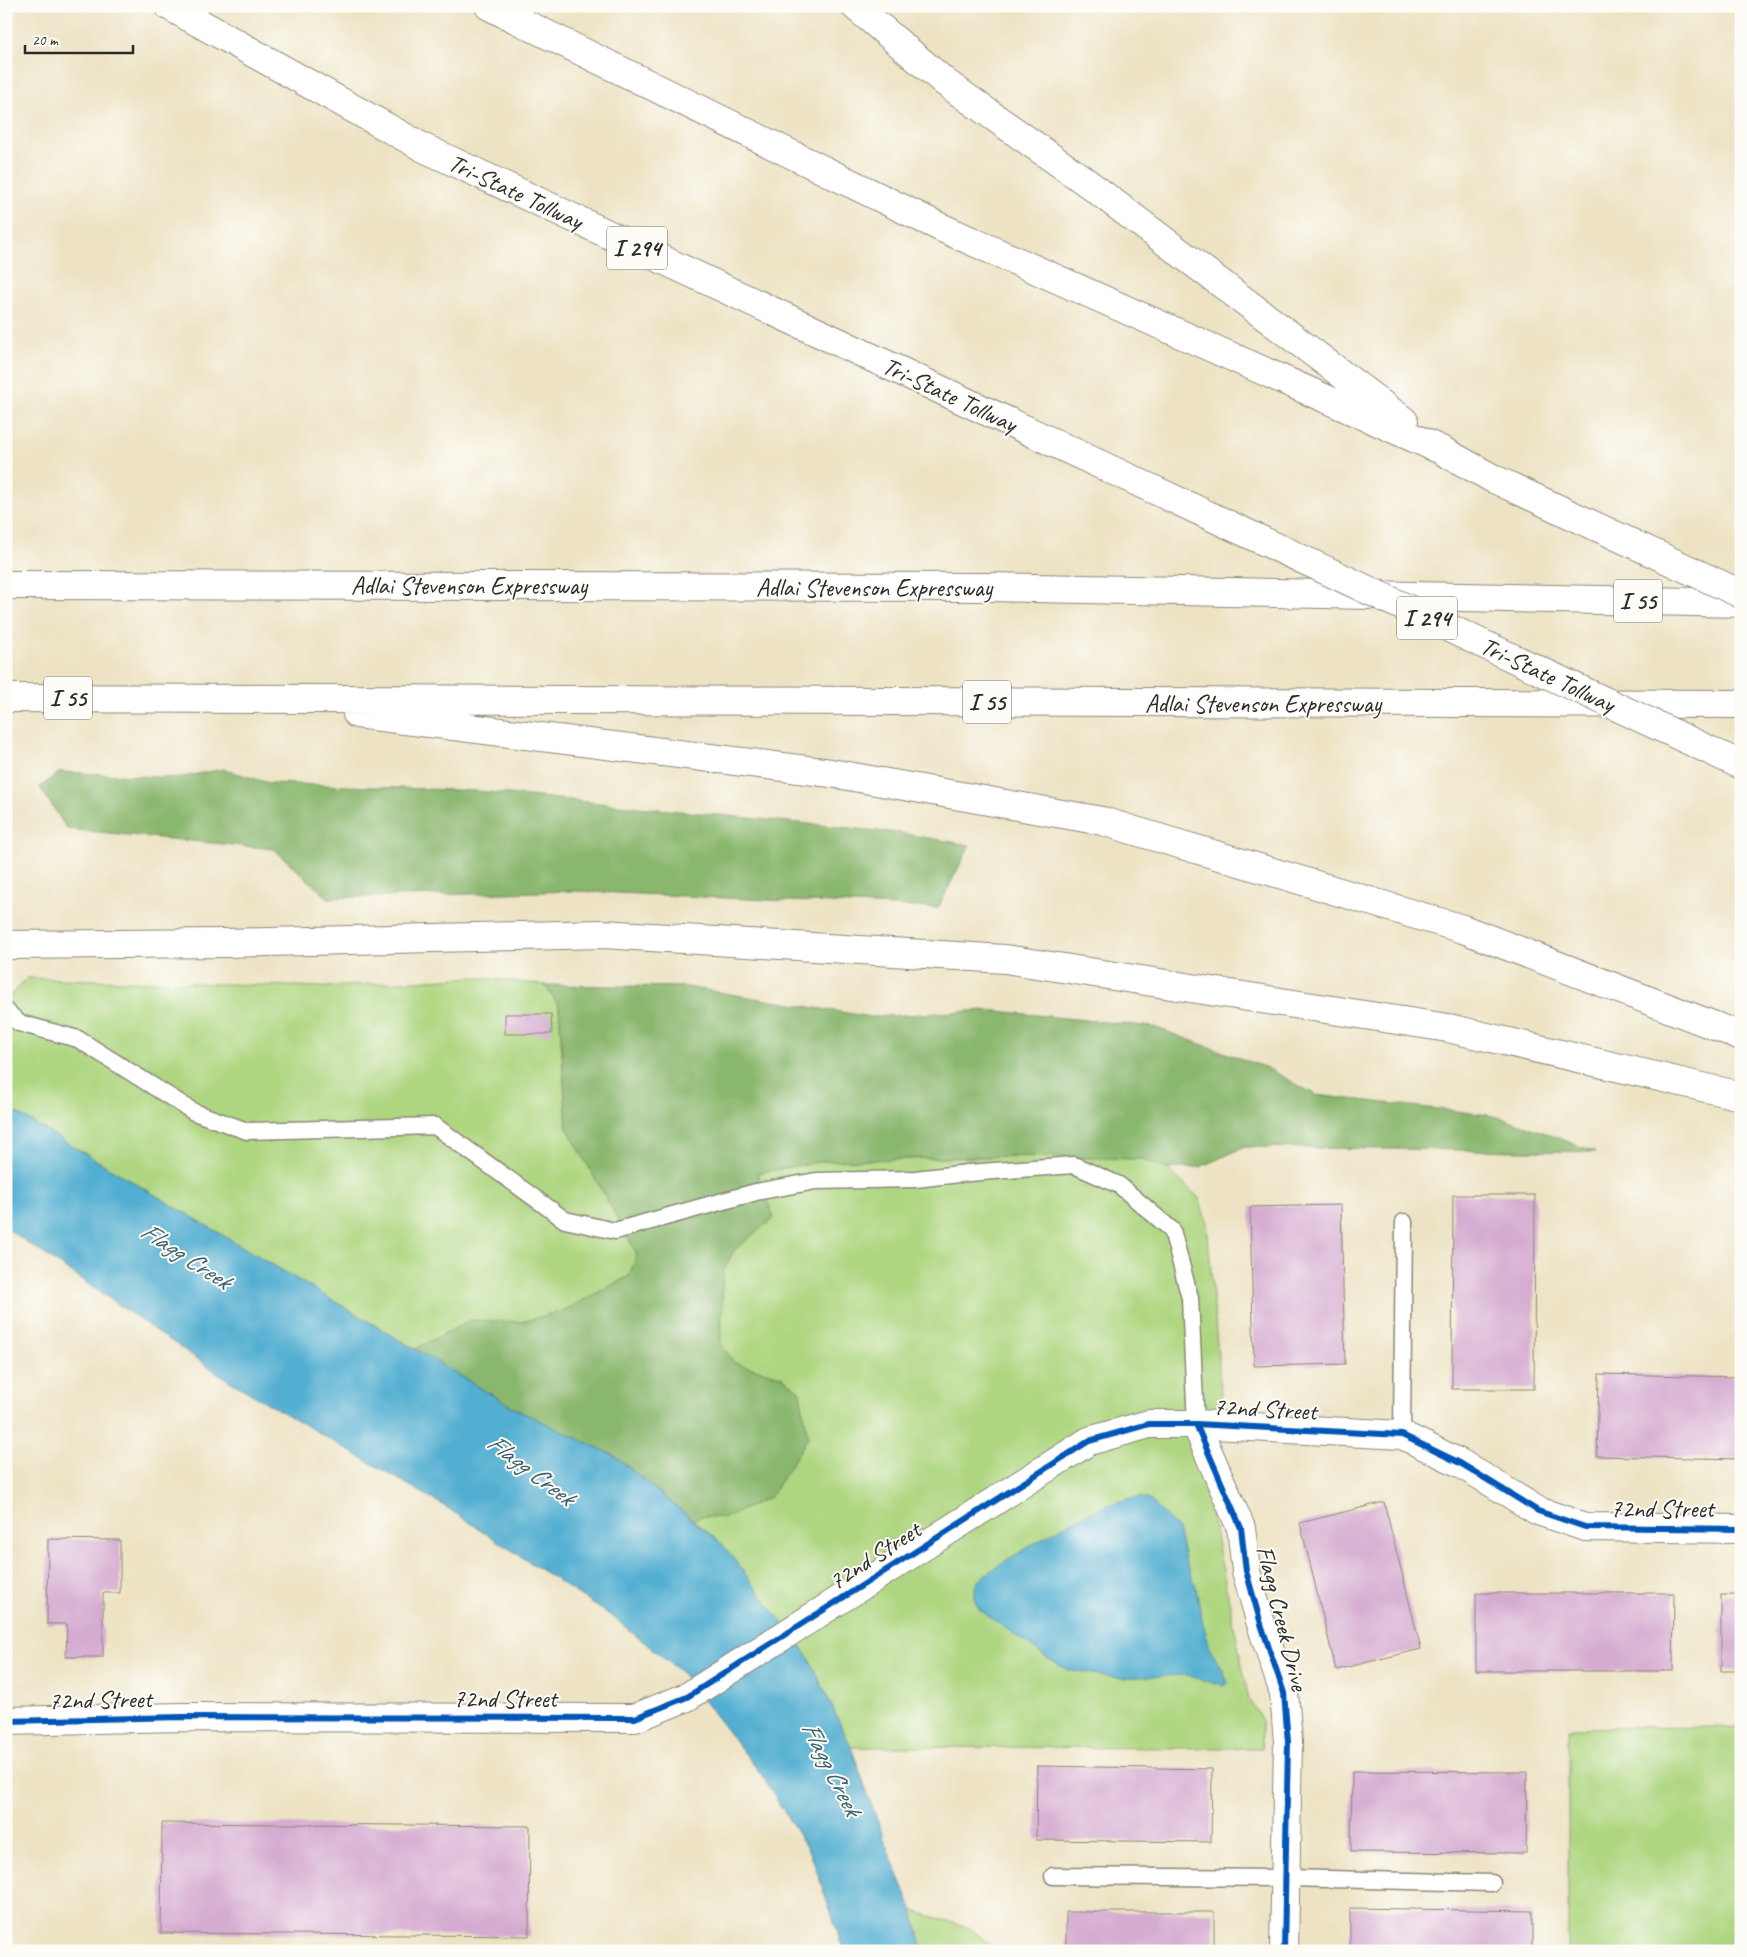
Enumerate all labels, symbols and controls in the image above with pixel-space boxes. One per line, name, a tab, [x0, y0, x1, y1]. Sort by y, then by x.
scale bar	[25, 22, 132, 54]
text: 20 m	[32, 31, 59, 50]
street label: Tri-State Tollway	[443, 147, 590, 238]
road number: I 294	[607, 227, 667, 270]
street label: Tri-State Tollway	[877, 350, 1024, 441]
street label: Adlai Stevenson Expressway	[351, 570, 588, 602]
street label: Adlai Stevenson Expressway	[756, 572, 993, 604]
road number: I 55	[1614, 580, 1662, 622]
road number: I 294	[1397, 596, 1457, 640]
street label: Tri-State Tollway	[1475, 630, 1622, 721]
road number: I 55	[44, 676, 92, 720]
road number: I 55	[963, 680, 1011, 724]
street label: Adlai Stevenson Expressway	[1145, 688, 1382, 720]
water label: Flagg Creek	[134, 1214, 241, 1299]
street label: 72nd Street	[1212, 1390, 1320, 1428]
water label: Flagg Creek	[480, 1426, 585, 1516]
street label: 72nd Street	[1610, 1493, 1717, 1525]
street label: 72nd Street	[822, 1513, 929, 1597]
street label: Flagg Creek Drive	[1249, 1543, 1316, 1696]
street label: 72nd Street	[48, 1683, 155, 1717]
street label: 72nd Street	[453, 1683, 560, 1715]
water label: Flagg Creek	[794, 1716, 871, 1825]

